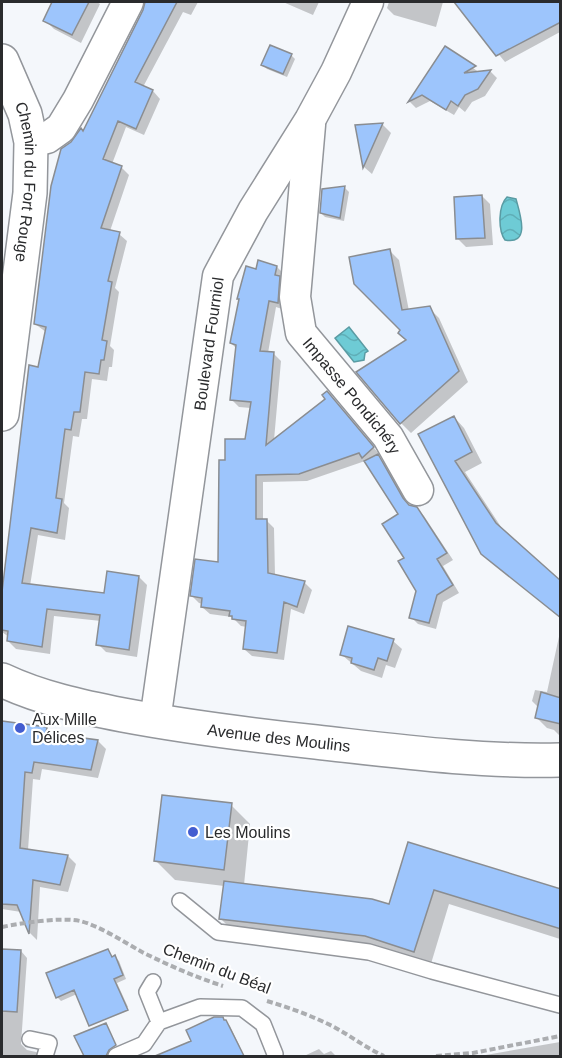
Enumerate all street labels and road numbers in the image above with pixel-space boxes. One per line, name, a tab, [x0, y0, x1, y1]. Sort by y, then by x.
street label: Chemin du Fort Rouge	[12, 99, 39, 263]
street label: Boulevard Fourniol	[191, 276, 227, 412]
street label: Impasse Pondichéry	[299, 334, 404, 457]
street label: Avenue des Moulins	[206, 721, 351, 755]
street label: Chemin du Béal	[161, 940, 273, 997]

